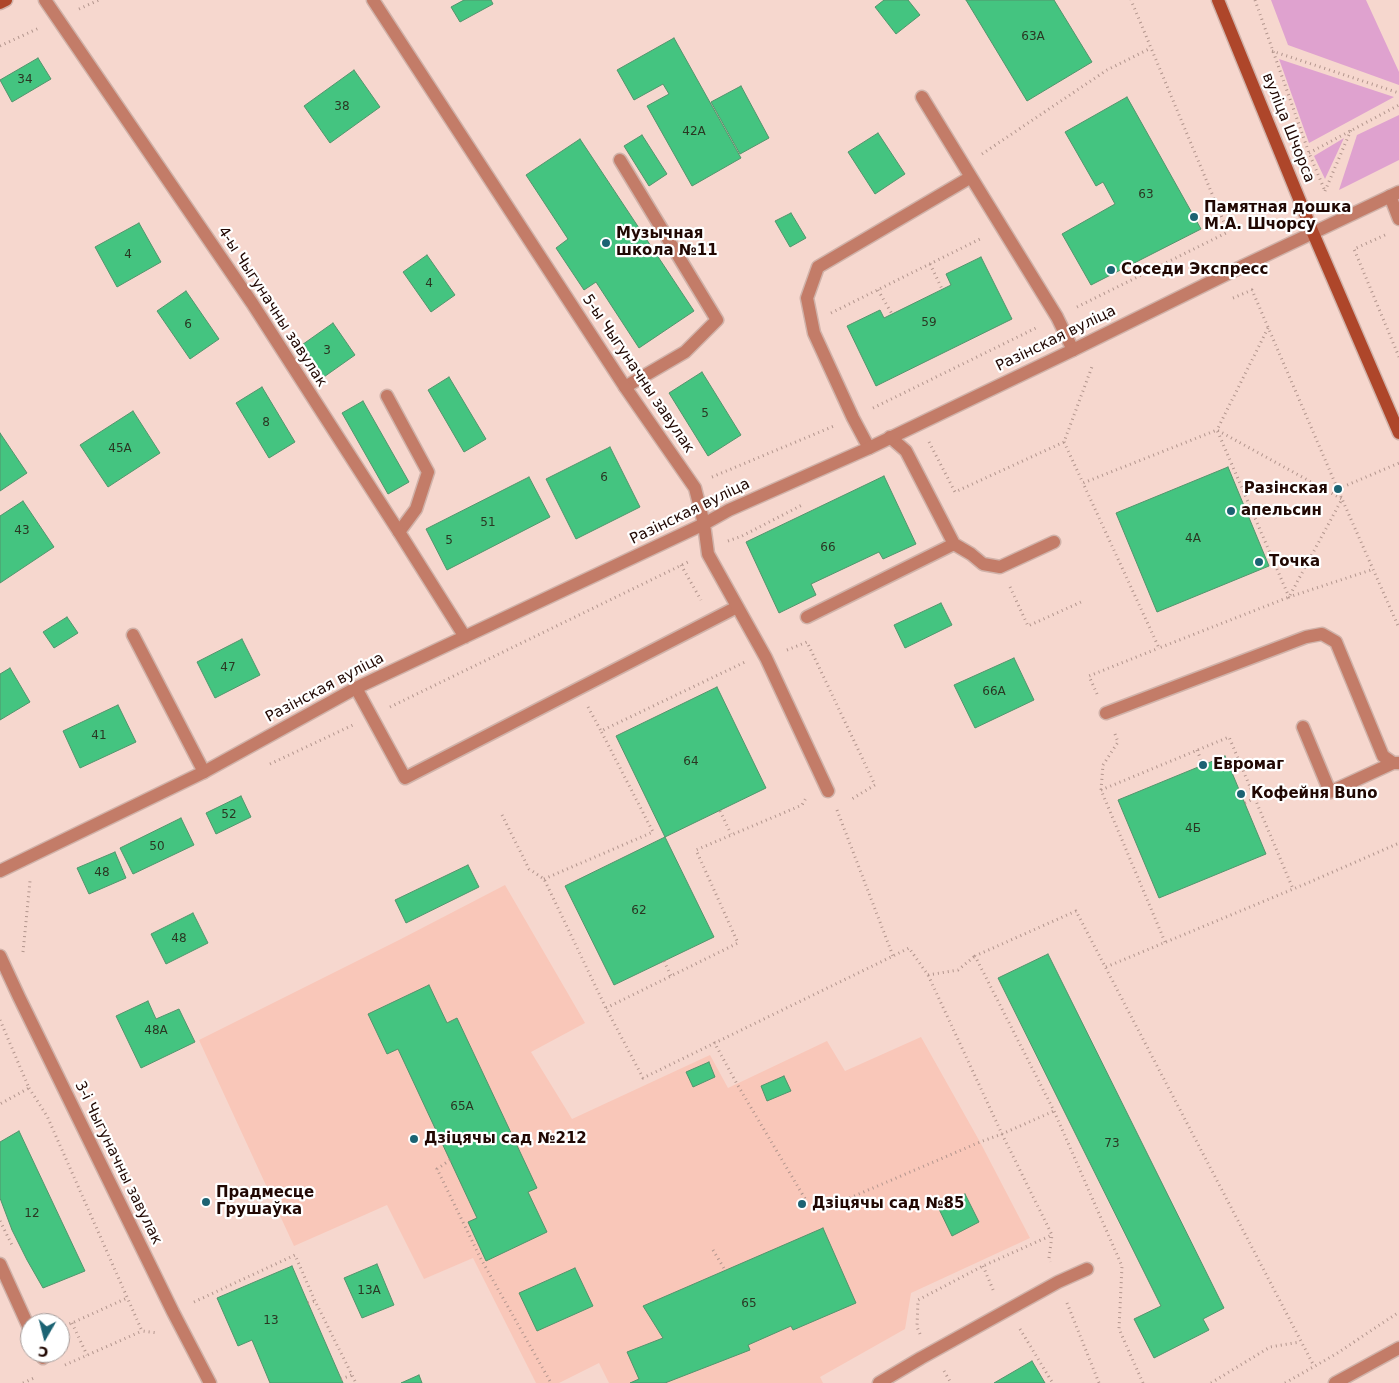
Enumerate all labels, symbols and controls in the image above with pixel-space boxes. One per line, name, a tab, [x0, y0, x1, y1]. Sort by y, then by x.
house number: 63А	[1021, 30, 1045, 44]
street label: вуліца Шчорса	[1258, 71, 1318, 185]
house number: 34	[17, 73, 33, 87]
house number: 38	[334, 100, 350, 114]
house number: 42А	[682, 125, 706, 139]
house number: 63	[1138, 188, 1154, 202]
place label: Памятная дошка М.А. Шчорсу	[1204, 199, 1351, 234]
marker: Памятная дошка М.А. Шчорсу	[1188, 211, 1200, 223]
street label: 4-ы Чыгуначны завулак	[213, 223, 331, 391]
place label: Музычная школа №11	[616, 225, 718, 260]
marker: Музычная школа №11	[600, 237, 612, 249]
house number: 4	[124, 248, 132, 262]
place label: Соседи Экспресс	[1121, 261, 1268, 279]
marker: Соседи Экспресс	[1105, 264, 1117, 276]
house number: 4	[425, 277, 433, 291]
street label: 5-ы Чыгуначны завулак	[578, 291, 698, 457]
street label: Разінская вуліца	[993, 302, 1119, 376]
house number: 59	[921, 316, 937, 330]
house number: 6	[184, 318, 192, 332]
house number: 3	[323, 344, 331, 358]
house number: 5	[701, 407, 709, 421]
house number: 8	[262, 416, 270, 430]
house number: 45А	[108, 442, 132, 456]
house number: 6	[600, 471, 608, 485]
street label: Разінская вуліца	[627, 475, 753, 549]
place label: Разінская	[1244, 480, 1328, 498]
marker: Разінская	[1332, 483, 1344, 495]
place label: апельсин	[1241, 502, 1322, 520]
marker: апельсин	[1225, 505, 1237, 517]
house number: 51	[480, 516, 496, 530]
house number: 43	[14, 524, 30, 538]
house number: 4А	[1185, 532, 1201, 546]
house number: 5	[445, 534, 453, 548]
house number: 66	[820, 541, 836, 555]
place label: Точка	[1269, 553, 1320, 571]
marker: Точка	[1253, 556, 1265, 568]
street label: Разінская вуліца	[263, 649, 387, 727]
house number: 47	[220, 661, 236, 675]
house number: 66А	[982, 685, 1006, 699]
house number: 41	[91, 729, 107, 743]
house number: 64	[683, 755, 699, 769]
place label: Евромаг	[1213, 756, 1284, 774]
marker: Евромаг	[1197, 759, 1209, 771]
place label: Кофейня Buno	[1251, 785, 1377, 803]
marker: Кофейня Buno	[1235, 788, 1247, 800]
house number: 52	[221, 808, 237, 822]
house number: 4Б	[1185, 822, 1201, 836]
house number: 50	[149, 840, 165, 854]
house number: 48	[94, 866, 110, 880]
house number: 62	[631, 904, 647, 918]
house number: 48	[171, 932, 187, 946]
house number: 48А	[144, 1024, 168, 1038]
street label: 3-і Чыгуначны завулак	[71, 1078, 165, 1248]
house number: 65А	[450, 1100, 474, 1114]
place label: Дзіцячы сад №212	[424, 1130, 587, 1148]
marker: Дзіцячы сад №212	[408, 1133, 420, 1145]
house number: 73	[1104, 1137, 1120, 1151]
place label: Прадмесце Грушаўка	[216, 1184, 314, 1219]
place label: Дзіцячы сад №85	[812, 1195, 964, 1213]
marker: Прадмесце Грушаўка	[200, 1196, 212, 1208]
marker: Дзіцячы сад №85	[796, 1198, 808, 1210]
house number: 12	[24, 1207, 40, 1221]
house number: 13А	[357, 1284, 381, 1298]
house number: 65	[741, 1297, 757, 1311]
north arrow	[20, 1313, 70, 1363]
house number: 13	[263, 1314, 279, 1328]
text: С	[37, 1343, 49, 1361]

